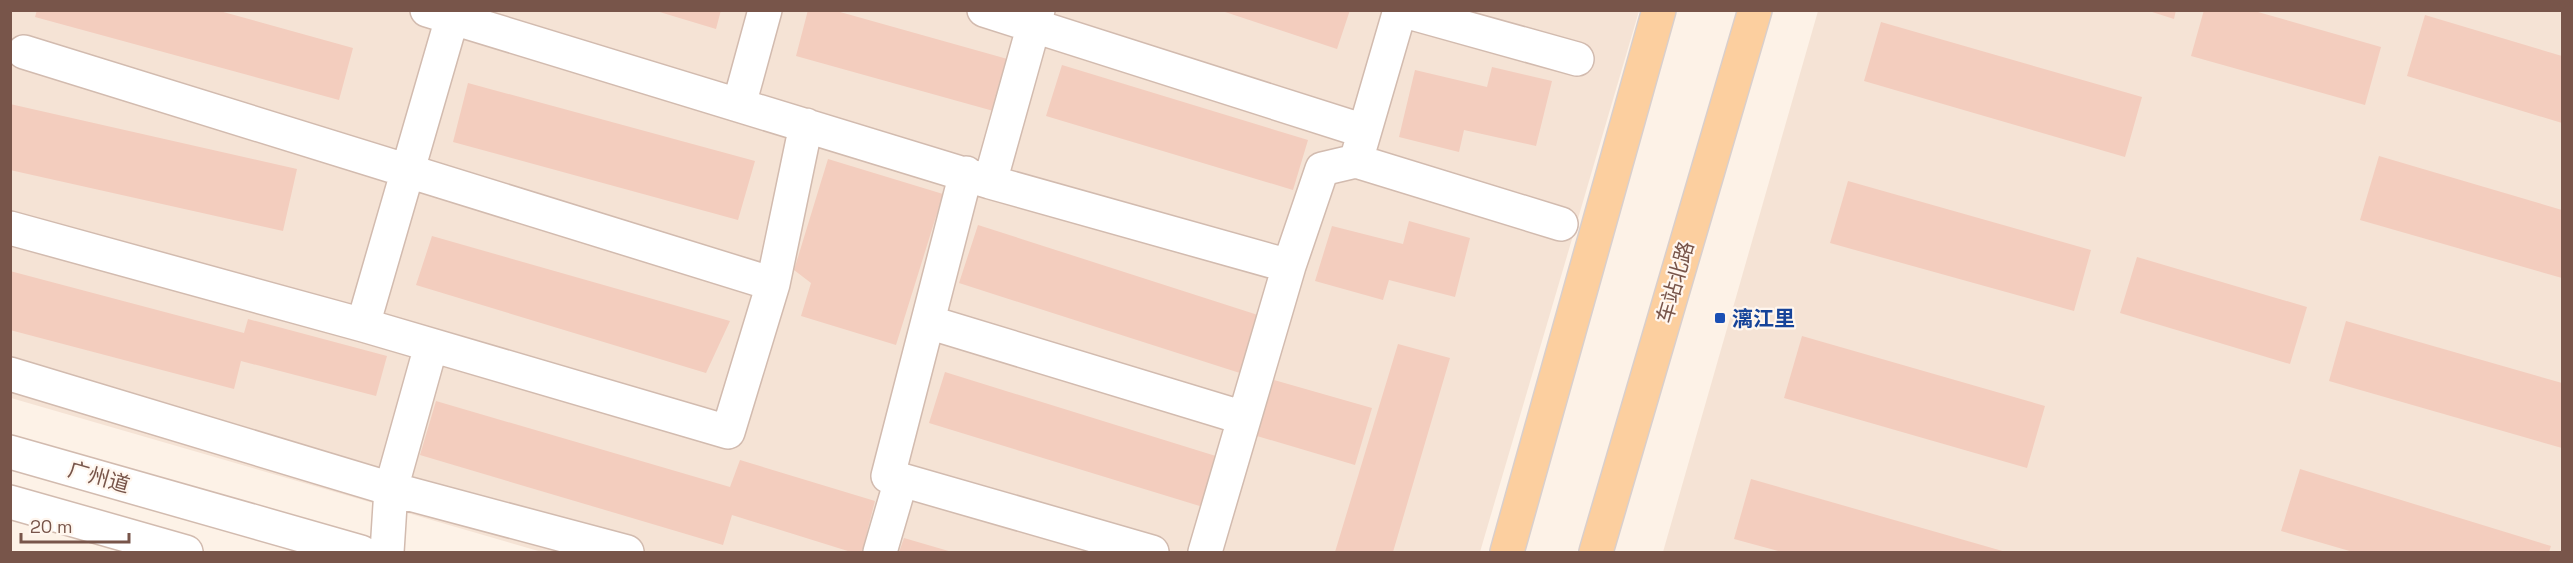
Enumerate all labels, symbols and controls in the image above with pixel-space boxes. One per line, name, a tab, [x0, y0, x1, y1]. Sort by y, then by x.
street label: 车站北路	[1650, 238, 1700, 326]
place label: 漓江里	[1732, 305, 1795, 332]
marker: 漓江里	[1713, 311, 1727, 325]
street label: 广州道	[65, 455, 133, 499]
scale bar	[21, 506, 129, 544]
text: 20 m	[30, 515, 73, 538]

